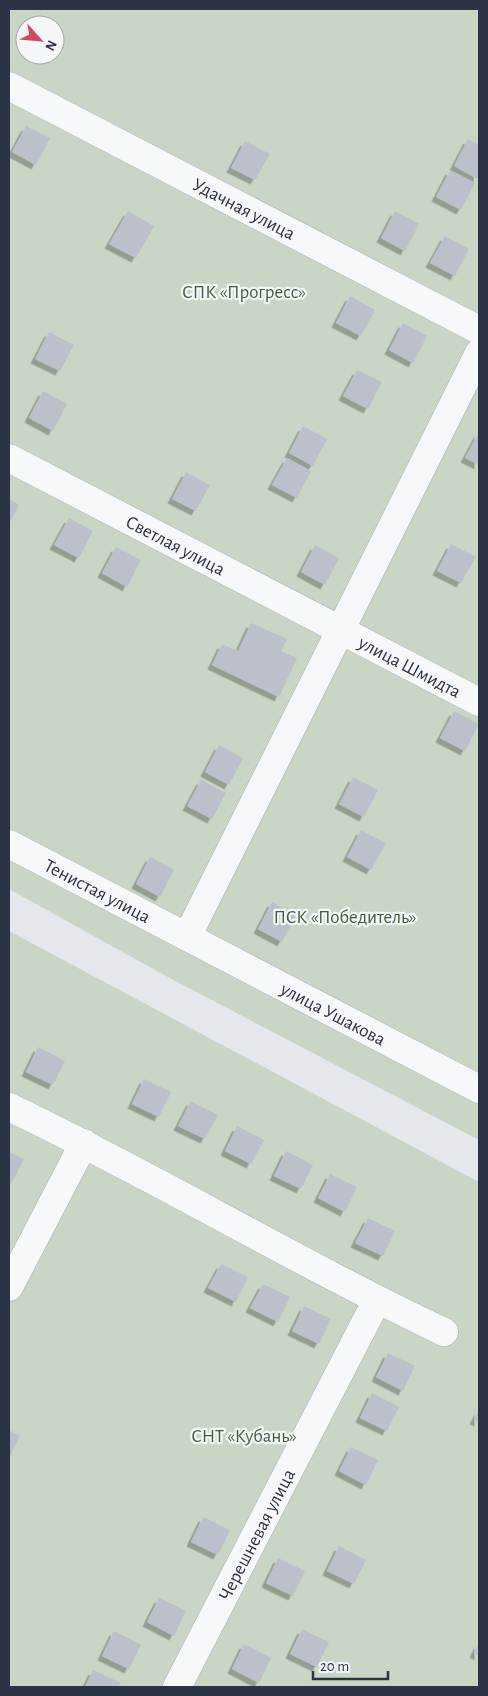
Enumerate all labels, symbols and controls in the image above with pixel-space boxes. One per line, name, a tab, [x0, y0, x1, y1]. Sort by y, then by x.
north arrow	[15, 15, 65, 65]
text: N	[42, 38, 59, 53]
street label: Удачная улица	[189, 175, 298, 244]
park label: СПК «Прогресс»	[182, 283, 306, 302]
street label: Светлая улица	[122, 512, 228, 580]
street label: улица Шмидта	[354, 633, 464, 702]
street label: Тенистая улица	[41, 856, 153, 927]
park label: ПСК «Победитель»	[273, 908, 417, 927]
street label: улица Ушакова	[277, 979, 389, 1050]
park label: СНТ «Кубань»	[191, 1427, 297, 1446]
street label: Черешневая улица	[216, 1466, 299, 1604]
scale bar	[313, 1648, 388, 1680]
text: 20 m	[320, 1659, 349, 1674]

